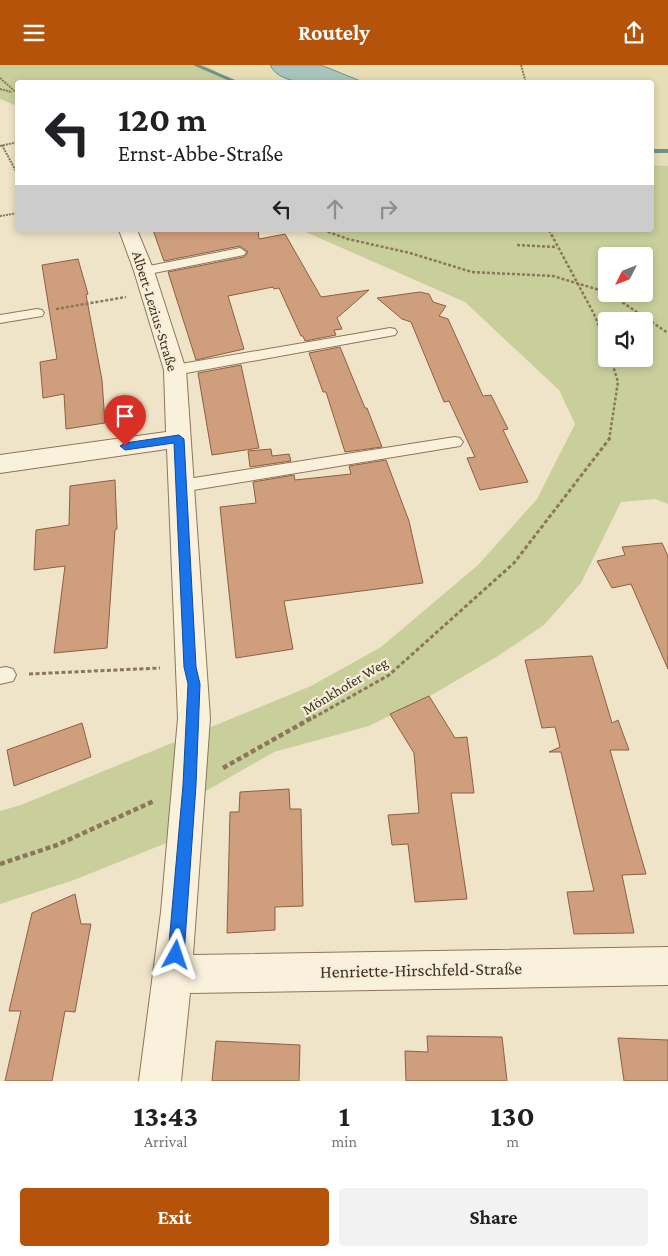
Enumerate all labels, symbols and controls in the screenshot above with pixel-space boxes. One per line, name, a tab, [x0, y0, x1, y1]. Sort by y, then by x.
icon: menu	[20, 19, 48, 47]
icon: share	[620, 19, 648, 47]
text: Routely	[298, 20, 370, 45]
icon: left	[35, 100, 100, 165]
text: 120 m	[118, 100, 207, 139]
text: Ernst-Abbe-Straße	[118, 141, 283, 166]
icon: left	[268, 195, 296, 223]
icon: ahead	[321, 195, 349, 223]
icon: right	[374, 195, 402, 223]
north arrow	[598, 247, 652, 303]
map controls	[598, 247, 653, 367]
street label: Albert-Lezius-Straße	[129, 249, 181, 374]
button: sound	[598, 312, 653, 367]
pin	[104, 395, 146, 446]
icon: arrive	[111, 402, 139, 430]
street label: Mönkhofer Weg	[299, 654, 391, 719]
position arrow	[149, 928, 201, 980]
street label: Henriette-Hirschfeld-Straße	[320, 958, 522, 982]
text: 13:43	[133, 1099, 198, 1132]
text: 1	[339, 1099, 350, 1132]
text: 130	[491, 1099, 535, 1132]
text: Arrival	[144, 1133, 188, 1150]
text: min	[332, 1133, 357, 1150]
text: m	[506, 1133, 519, 1150]
button: Exit	[20, 1188, 329, 1246]
button: Share	[339, 1188, 648, 1246]

